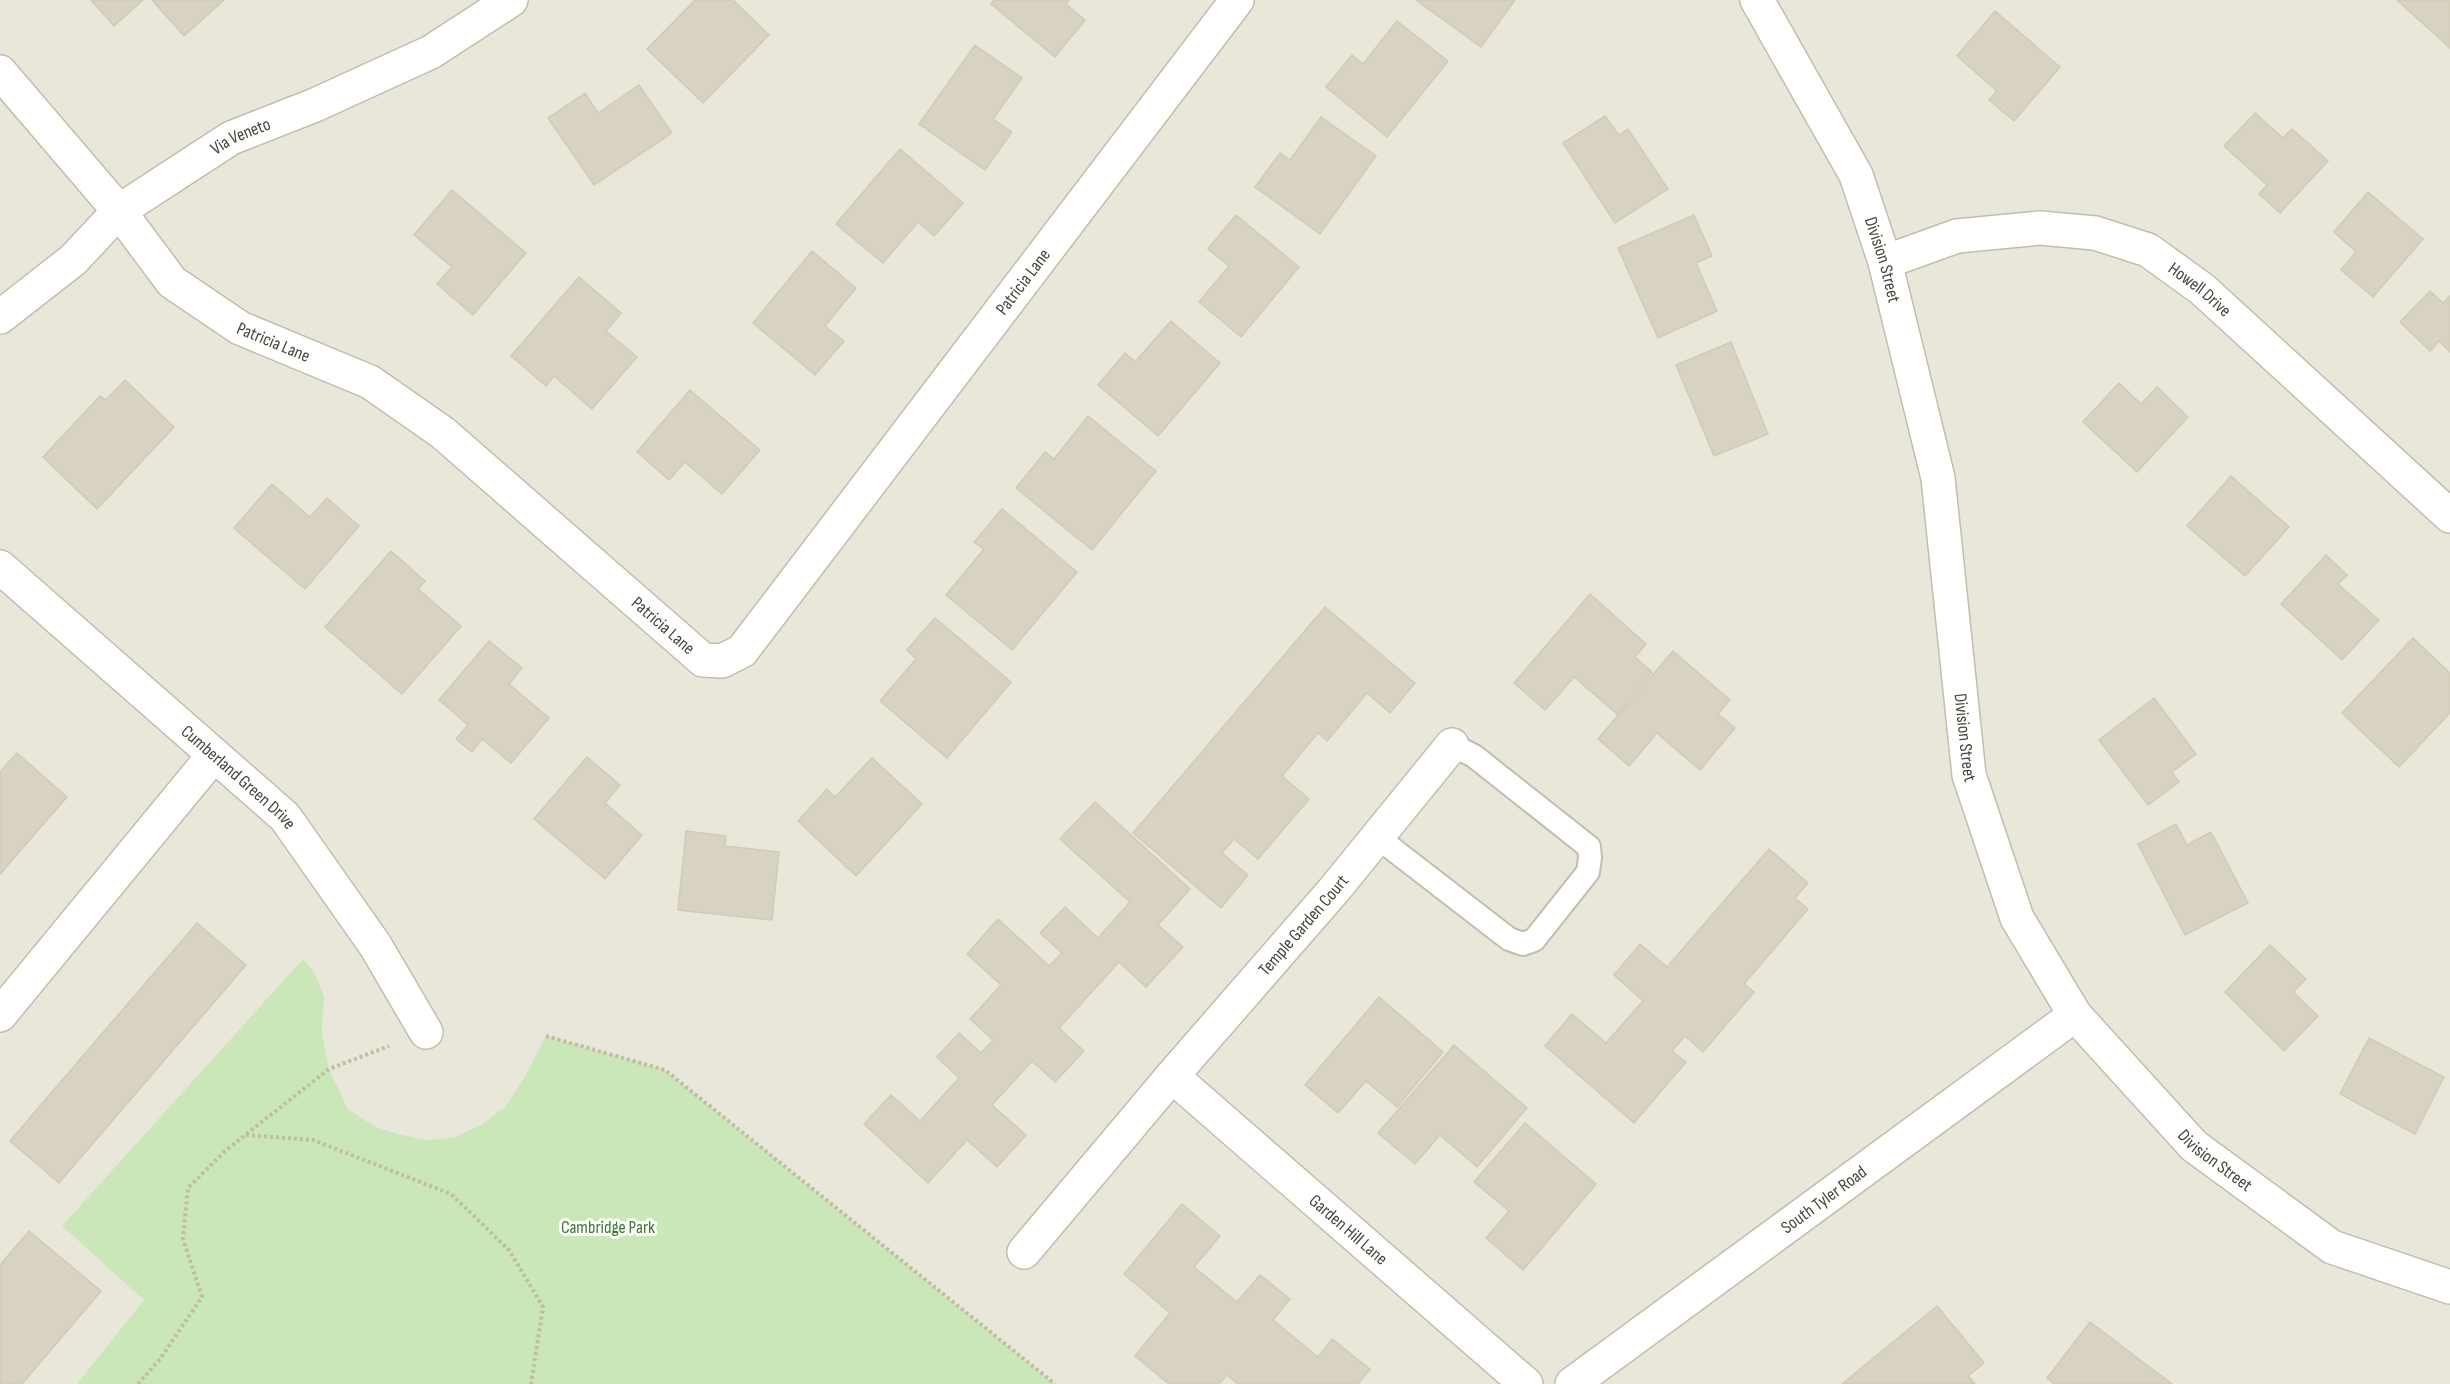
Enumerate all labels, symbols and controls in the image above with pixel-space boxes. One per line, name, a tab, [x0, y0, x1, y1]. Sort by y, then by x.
street label: Via Veneto	[206, 113, 273, 159]
street label: Division Street	[1860, 214, 1905, 305]
street label: Patricia Lane	[991, 245, 1055, 319]
street label: Howell Drive	[2164, 258, 2236, 321]
street label: Patricia Lane	[234, 317, 313, 366]
street label: Patricia Lane	[627, 592, 699, 659]
street label: Division Street	[1950, 692, 1981, 785]
street label: Cumberland Green Drive	[177, 720, 301, 833]
street label: Temple Garden Court	[1254, 870, 1353, 980]
street label: Division Street	[2174, 1125, 2257, 1196]
street label: South Tyler Road	[1777, 1161, 1871, 1238]
street label: Garden Hill Lane	[1305, 1190, 1392, 1269]
park label: Cambridge Park	[561, 1217, 655, 1238]

